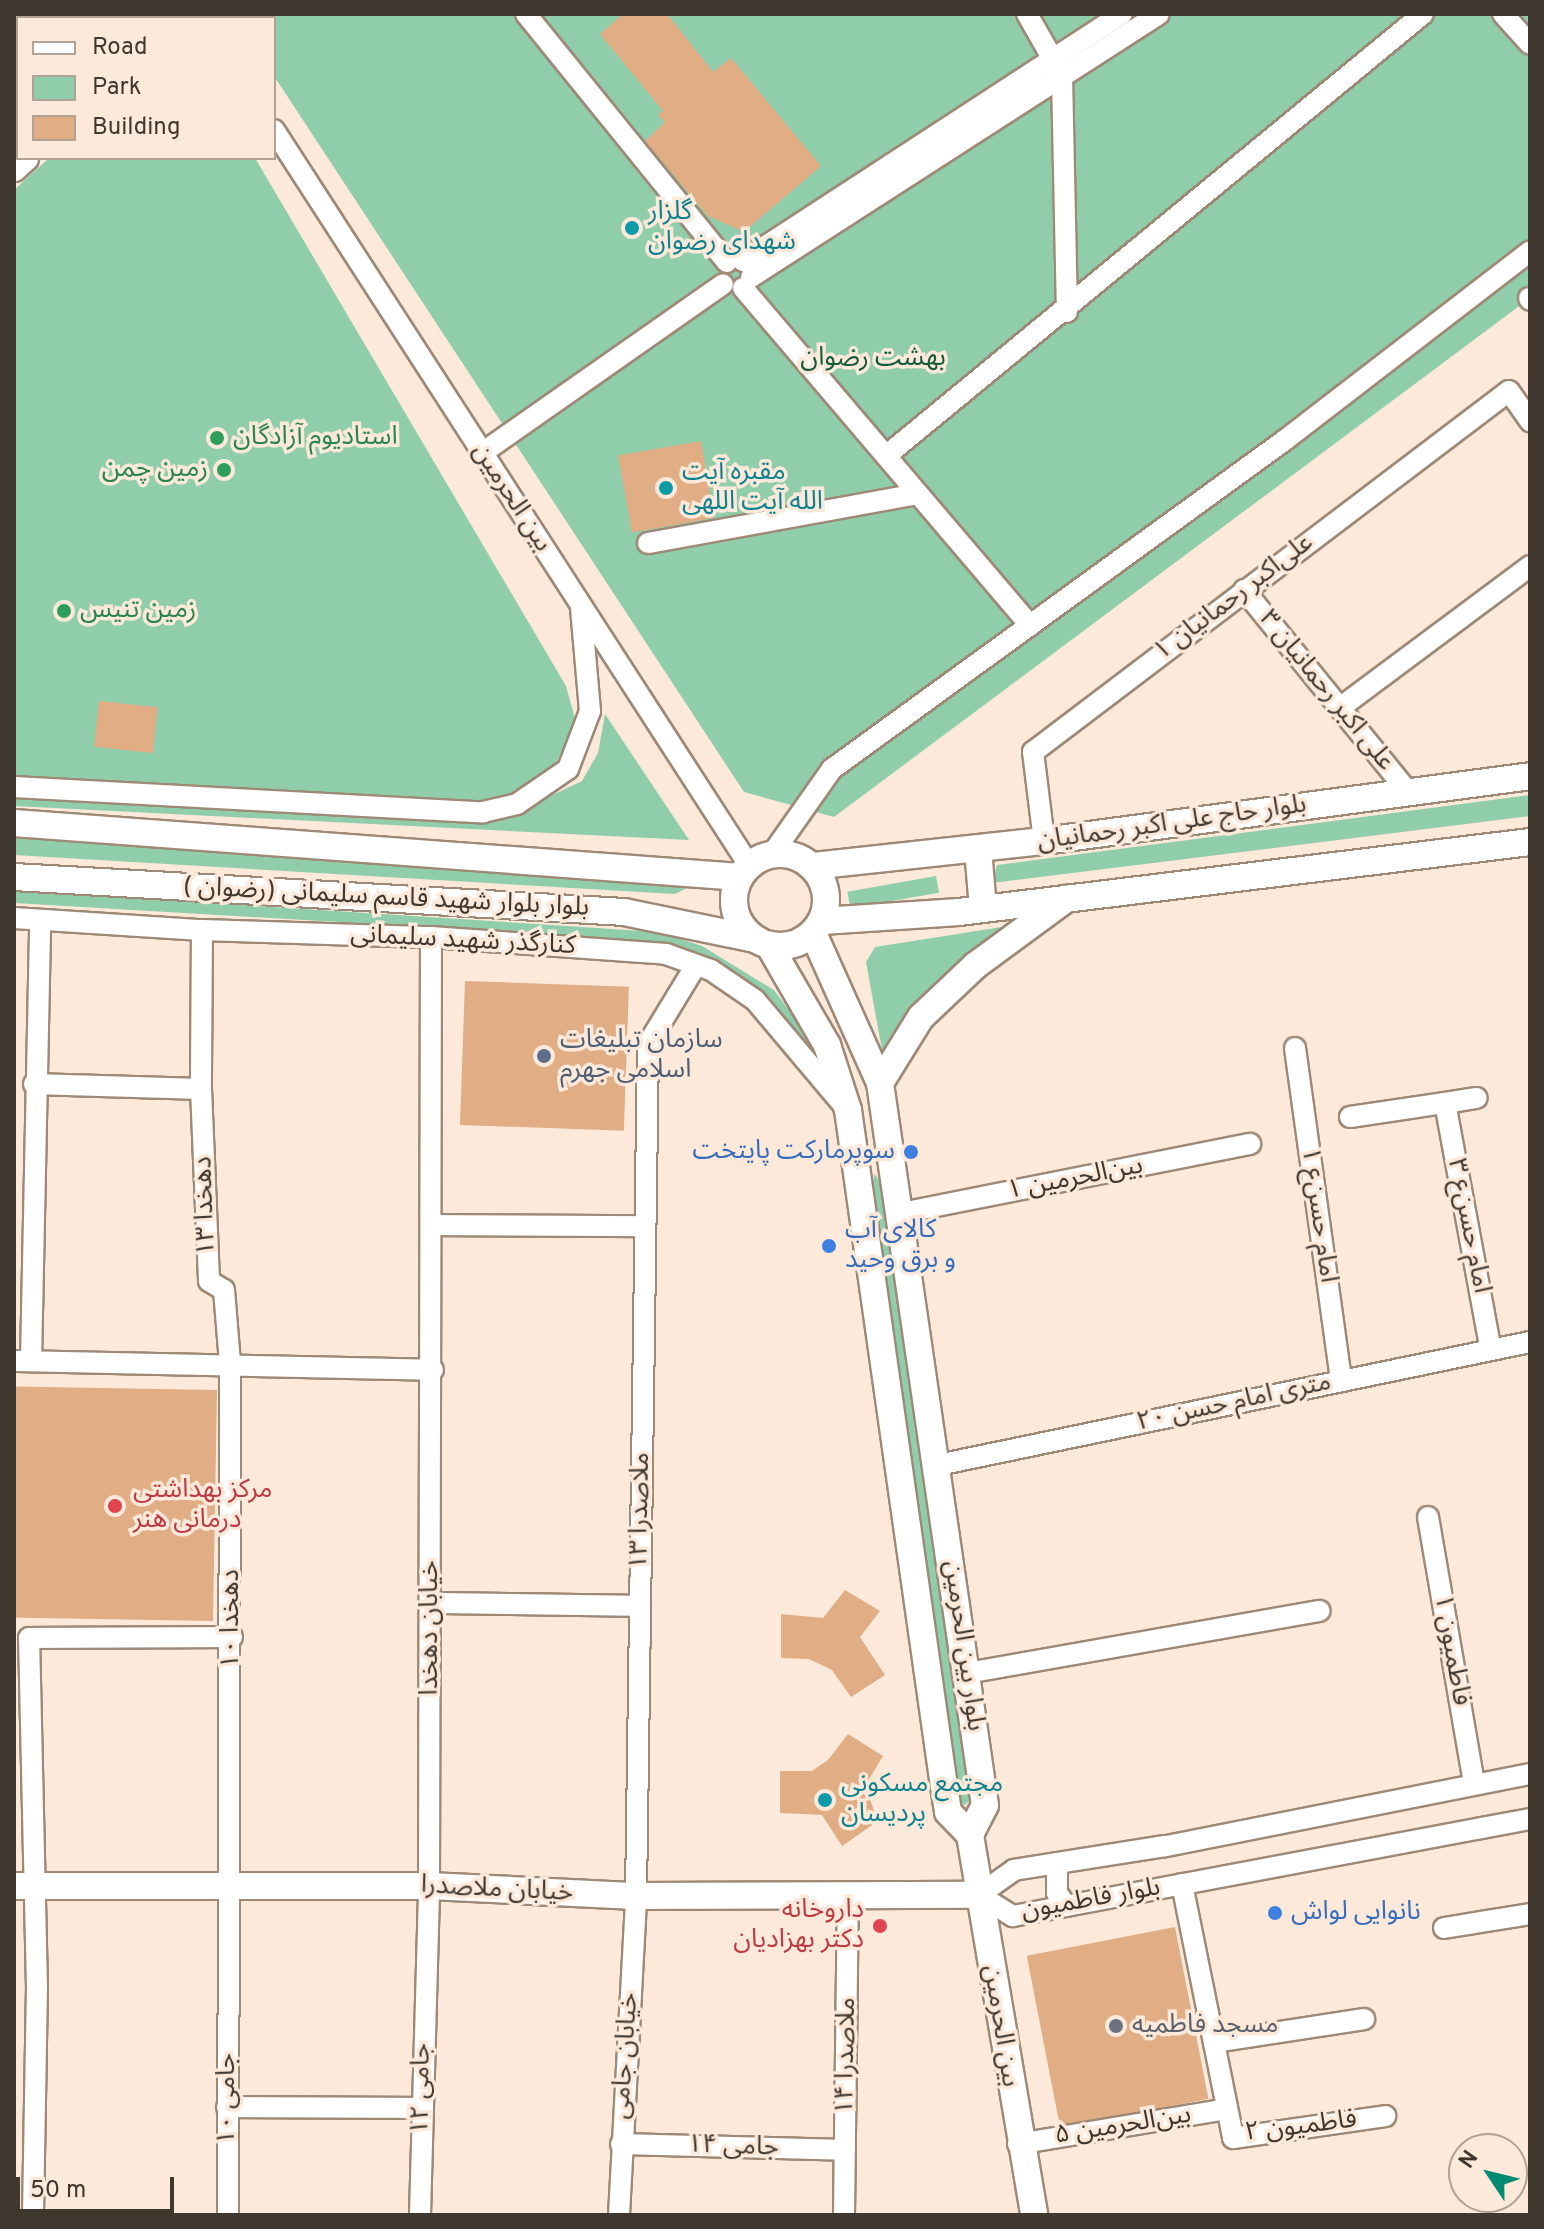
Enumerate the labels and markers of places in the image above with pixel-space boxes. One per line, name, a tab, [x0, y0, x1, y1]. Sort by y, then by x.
place label: گلزار شهدای رضوان	[648, 197, 796, 258]
marker: گلزار شهدای رضوان	[623, 219, 641, 237]
place label: استادیوم آزادگان	[233, 422, 398, 454]
marker: استادیوم آزادگان	[208, 429, 226, 447]
place label: زمین چمن	[102, 454, 208, 486]
place label: مقبره آیت الله آیت اللهی	[682, 457, 823, 518]
marker: زمین چمن	[215, 461, 233, 479]
marker: مقبره آیت الله آیت اللهی	[657, 479, 675, 497]
place label: زمین تنیس	[80, 595, 196, 627]
marker: زمین تنیس	[55, 602, 73, 620]
place label: سازمان تبلیغات اسلامی جهرم	[560, 1025, 723, 1086]
marker: سازمان تبلیغات اسلامی جهرم	[535, 1047, 553, 1065]
place label: سوپرمارکت پایتخت	[693, 1136, 895, 1168]
marker: سوپرمارکت پایتخت	[902, 1143, 920, 1161]
place label: کالای آب و برق وحید	[845, 1215, 956, 1276]
marker: کالای آب و برق وحید	[820, 1237, 838, 1255]
place label: مرکز بهداشتی درمانی هنر	[133, 1475, 272, 1536]
marker: مرکز بهداشتی درمانی هنر	[104, 1495, 126, 1517]
place label: مجتمع مسکونی پردیسان	[841, 1769, 1003, 1830]
marker: مجتمع مسکونی پردیسان	[816, 1791, 834, 1809]
place label: داروخانه دکتر بهزادیان	[733, 1895, 864, 1956]
place label: نانوایی لواش	[1291, 1897, 1421, 1929]
marker: نانوایی لواش	[1266, 1904, 1284, 1922]
marker: داروخانه دکتر بهزادیان	[871, 1917, 889, 1935]
place label: مسجد فاطمیه	[1132, 2010, 1278, 2042]
marker: مسجد فاطمیه	[1107, 2017, 1125, 2035]

